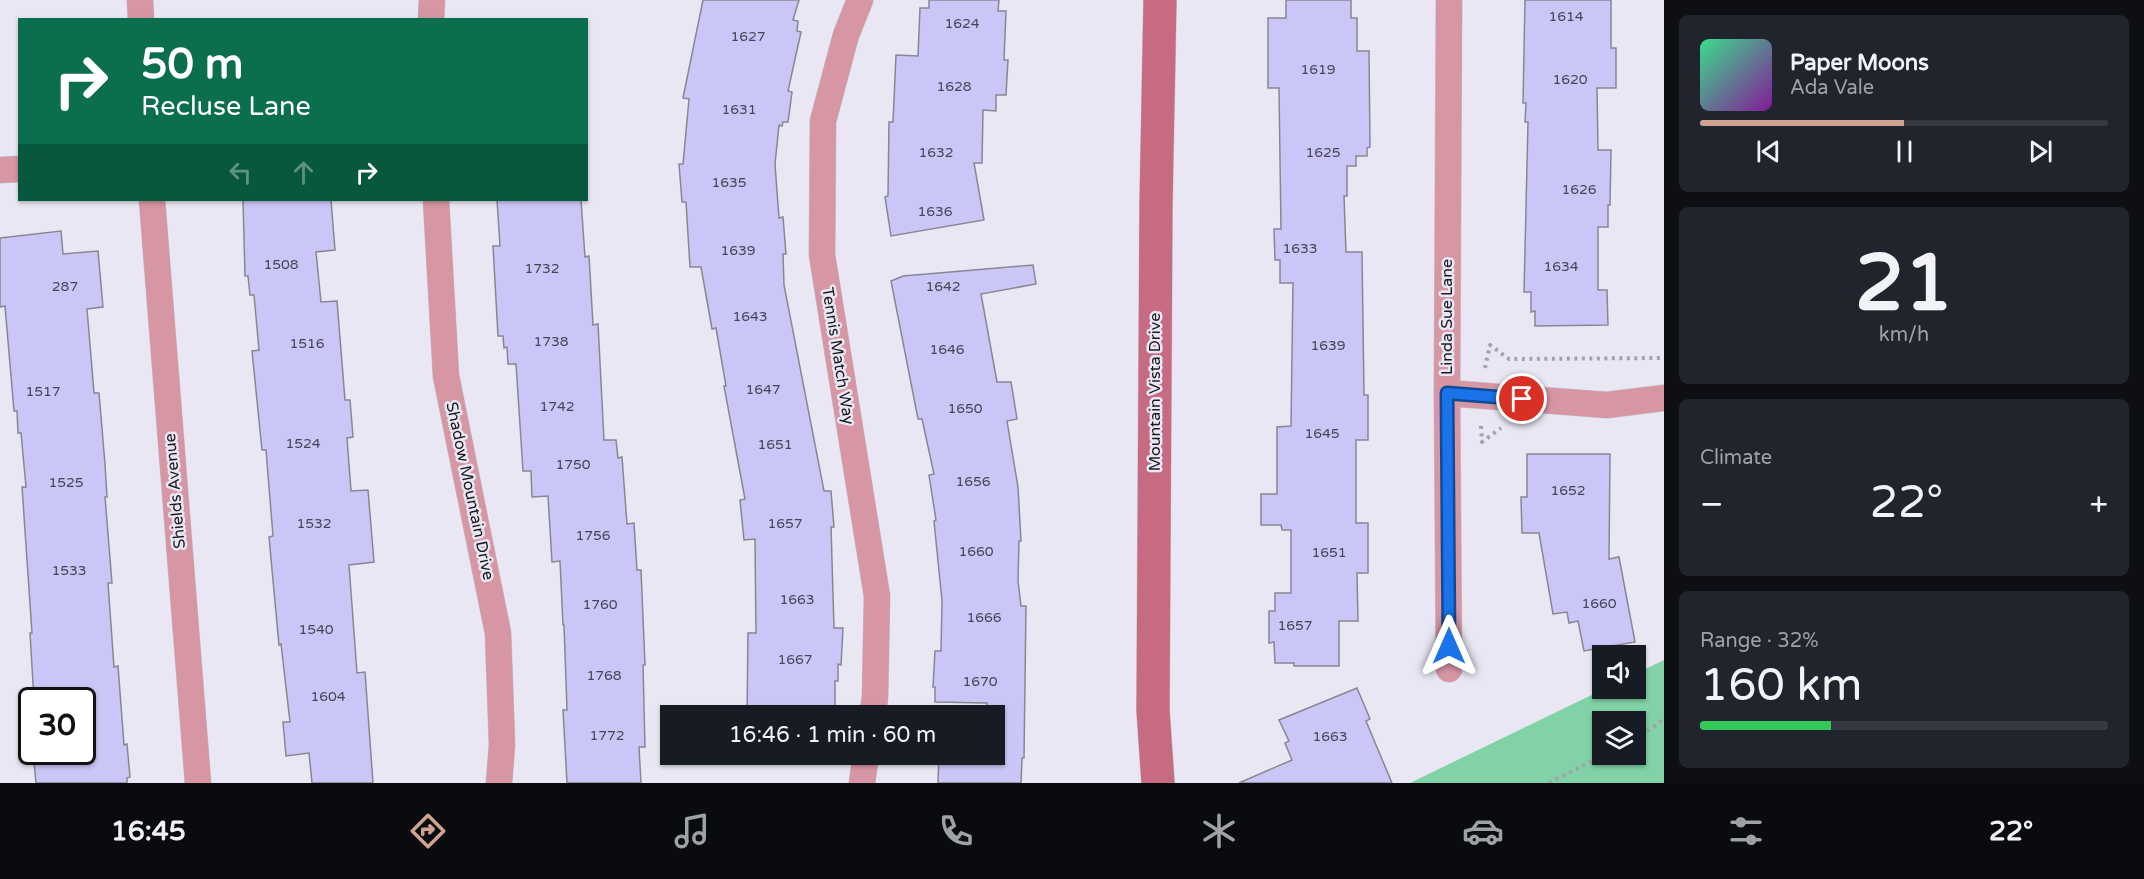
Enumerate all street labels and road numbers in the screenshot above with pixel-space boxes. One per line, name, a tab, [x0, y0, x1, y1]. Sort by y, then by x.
street label: Linda Sue Lane	[1437, 259, 1457, 375]
street label: Tennis Match Way	[817, 286, 859, 426]
street label: Mountain Vista Drive	[1145, 313, 1165, 471]
street label: Shadow Mountain Drive	[441, 400, 499, 582]
street label: Shields Avenue	[160, 432, 190, 550]

